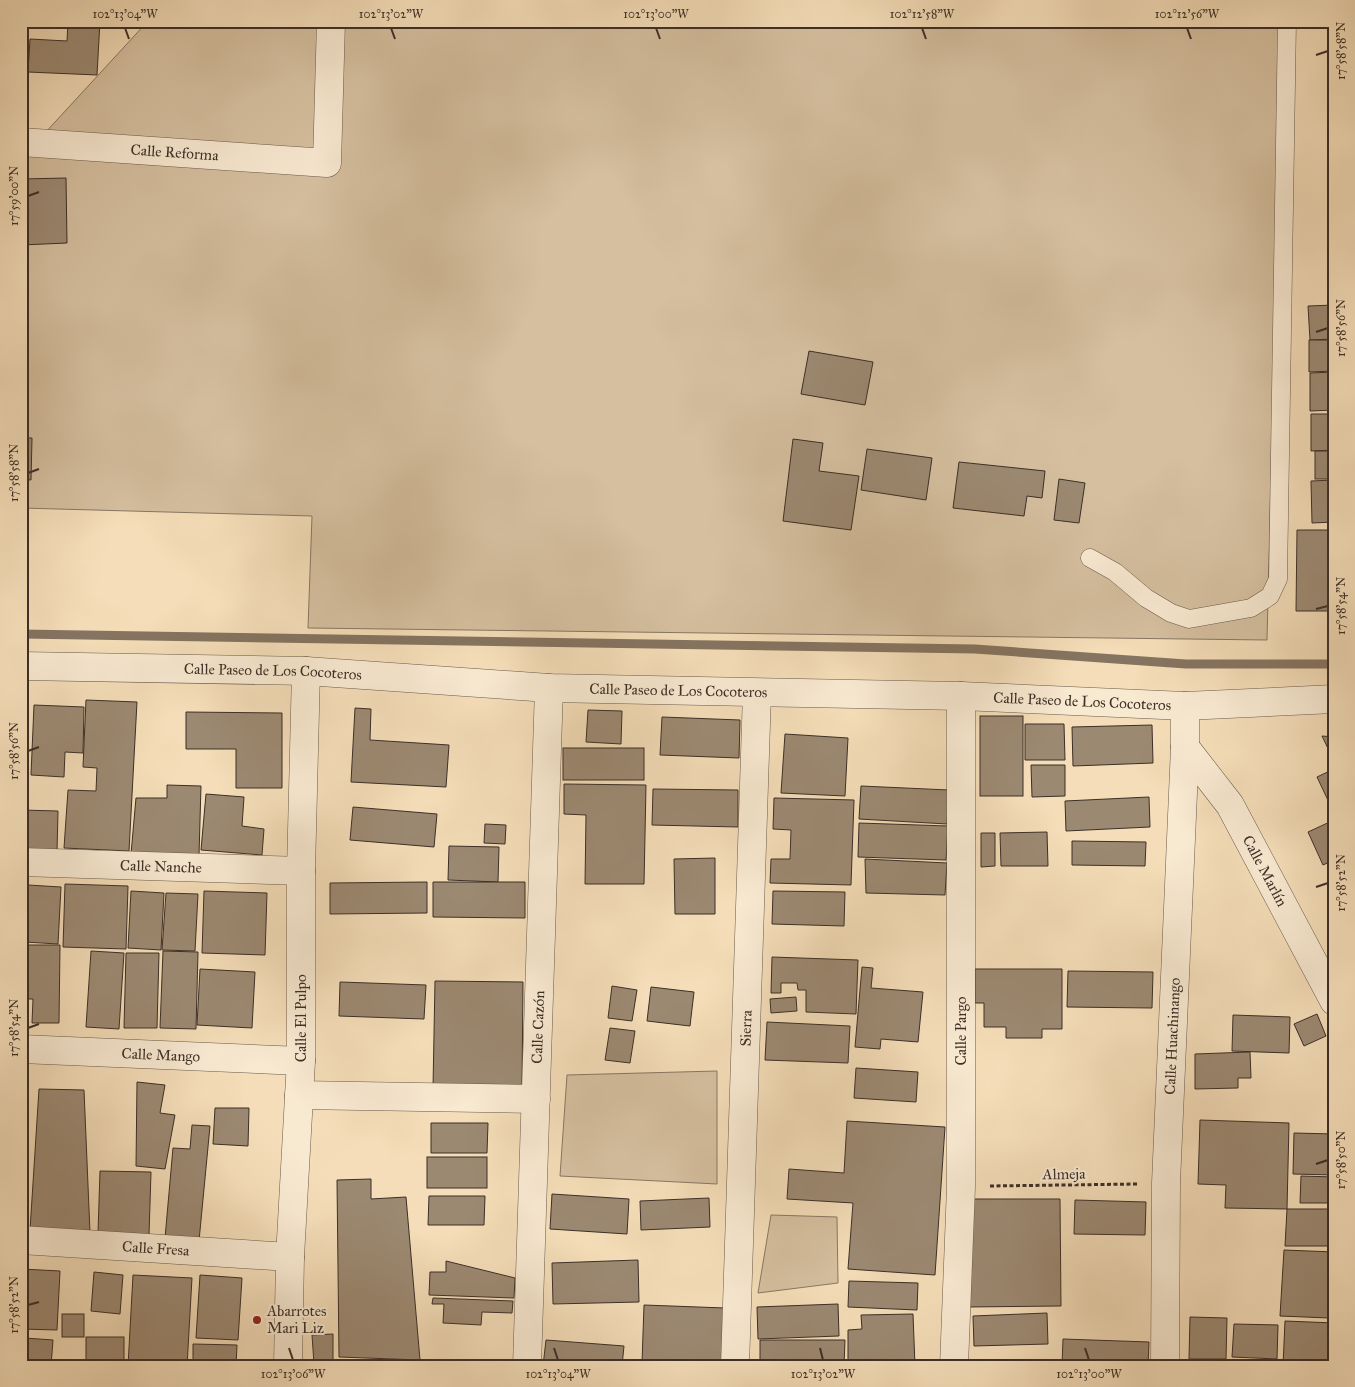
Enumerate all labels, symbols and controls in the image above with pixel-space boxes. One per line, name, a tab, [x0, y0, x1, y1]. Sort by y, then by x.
text: 102°13'04"W	[92, 7, 158, 21]
text: 102°13'02"W	[359, 7, 424, 21]
text: 102°13'00"W	[623, 7, 689, 21]
text: 102°12'58"W	[890, 7, 955, 21]
text: 102°12'56"W	[1155, 7, 1220, 21]
text: 17°58'58"N	[1334, 22, 1348, 80]
street label: Calle Reforma	[130, 141, 220, 165]
text: 17°59'00"N	[7, 166, 21, 226]
text: 17°58'56"N	[1334, 299, 1348, 357]
text: 17°58'58"N	[7, 444, 21, 502]
text: 17°58'54"N	[1334, 577, 1348, 635]
street label: Calle Paseo de Los Cocoteros	[184, 660, 363, 684]
street label: Calle Paseo de Los Cocoteros	[589, 680, 768, 701]
street label: Calle Paseo de Los Cocoteros	[993, 688, 1172, 714]
text: 17°58'56"N	[7, 722, 21, 780]
street label: Calle Marlín	[1239, 832, 1291, 909]
text: 17°58'52"N	[1334, 854, 1348, 912]
street label: Calle Nanche	[120, 856, 202, 877]
street label: Calle El Pulpo	[292, 974, 310, 1062]
street label: Calle Huachinango	[1161, 977, 1184, 1095]
street label: Calle Cazón	[528, 990, 548, 1064]
street label: Calle Pargo	[952, 996, 970, 1066]
text: 17°58'54"N	[7, 999, 21, 1057]
street label: Sierra	[736, 1009, 756, 1047]
street label: Calle Mango	[121, 1044, 201, 1066]
text: 17°58'50"N	[1334, 1131, 1348, 1189]
street label: Almeja	[1041, 1165, 1086, 1183]
street label: Calle Fresa	[122, 1237, 191, 1260]
text: 17°58'52"N	[7, 1276, 21, 1334]
place label: Abarrotes Mari Liz	[266, 1302, 327, 1337]
marker: Abarrotes Mari Liz	[251, 1314, 263, 1326]
text: 102°13'06"W	[261, 1367, 326, 1381]
text: 102°13'04"W	[525, 1367, 591, 1381]
text: 102°13'02"W	[791, 1367, 856, 1381]
text: 102°13'00"W	[1056, 1367, 1122, 1381]

